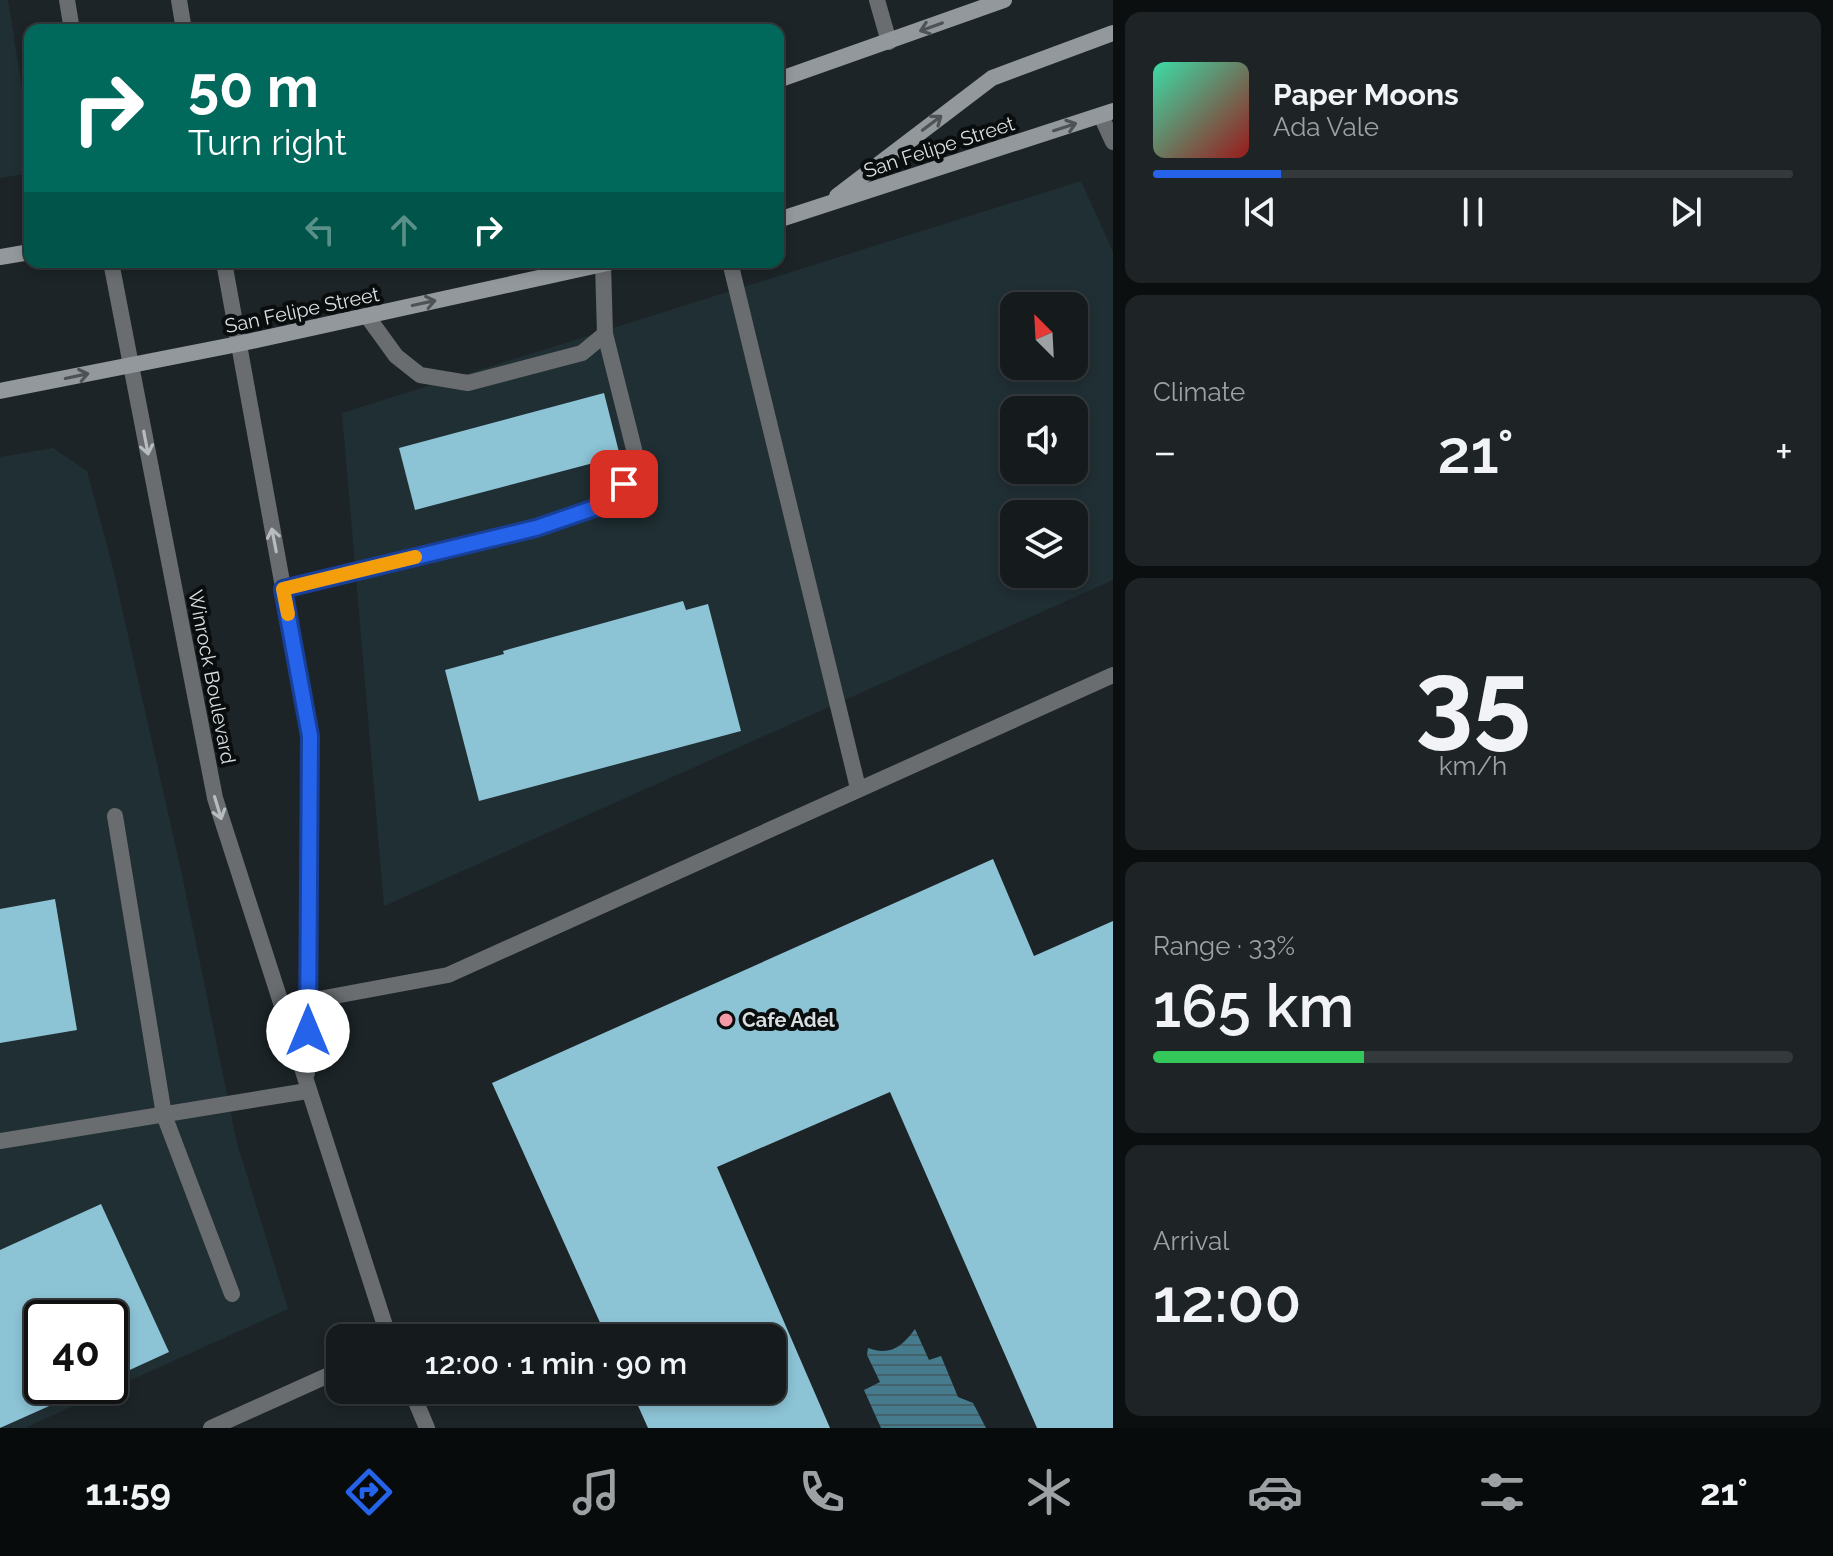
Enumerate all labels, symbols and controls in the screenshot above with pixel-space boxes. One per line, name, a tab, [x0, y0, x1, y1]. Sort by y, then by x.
one-way arrow	[919, 21, 944, 35]
text: 50 m	[188, 54, 319, 120]
icon: right	[56, 56, 160, 160]
text: Paper Moons	[1273, 77, 1459, 112]
street label: San Felipe Street	[861, 111, 1018, 183]
text: Ada Vale	[1273, 112, 1379, 142]
one-way arrow	[921, 115, 942, 132]
one-way arrow	[1052, 119, 1078, 134]
text: Turn right	[188, 121, 347, 163]
icon: previous	[1238, 190, 1282, 234]
icon: pause	[1451, 190, 1495, 234]
icon: next	[1664, 190, 1708, 234]
icon: left	[298, 208, 342, 252]
icon: ahead	[382, 208, 426, 252]
icon: right	[466, 208, 510, 252]
street label: San Felipe Street	[223, 282, 382, 338]
north arrow	[1000, 292, 1088, 380]
map controls	[1000, 292, 1088, 588]
one-way arrow	[410, 295, 436, 310]
one-way arrow	[63, 368, 89, 383]
text: Climate	[1153, 377, 1245, 407]
button: sound	[1000, 396, 1088, 484]
text: 21°	[1437, 417, 1514, 487]
text: −	[1153, 426, 1177, 477]
text: +	[1775, 426, 1793, 477]
one-way arrow	[139, 430, 154, 455]
pin	[590, 450, 658, 518]
icon: arrive	[602, 462, 646, 506]
button: layers	[1000, 500, 1088, 588]
one-way arrow	[265, 528, 280, 554]
street label: Winrock Boulevard	[183, 588, 241, 766]
text: 35	[1415, 638, 1531, 760]
text: km/h	[1439, 751, 1507, 781]
one-way arrow	[212, 795, 226, 820]
text: Range · 33%	[1153, 931, 1295, 961]
text: 165 km	[1153, 971, 1354, 1041]
position arrow	[266, 989, 350, 1073]
place label: Cafe Adel	[742, 1008, 836, 1032]
marker: Cafe Adel	[717, 1011, 735, 1029]
text: Arrival	[1153, 1226, 1229, 1256]
text: 12:00	[1153, 1266, 1301, 1336]
speed limit sign: 40	[24, 1300, 128, 1404]
text: 12:00 · 1 min · 90 m	[425, 1346, 687, 1381]
icon: directions	[341, 1464, 397, 1520]
icon: music	[568, 1464, 624, 1520]
icon: phone	[794, 1464, 850, 1520]
icon: climate	[1021, 1464, 1077, 1520]
icon: car	[1247, 1464, 1303, 1520]
icon: filters	[1474, 1464, 1530, 1520]
text: 11:59	[85, 1471, 171, 1513]
text: 21°	[1700, 1471, 1748, 1513]

